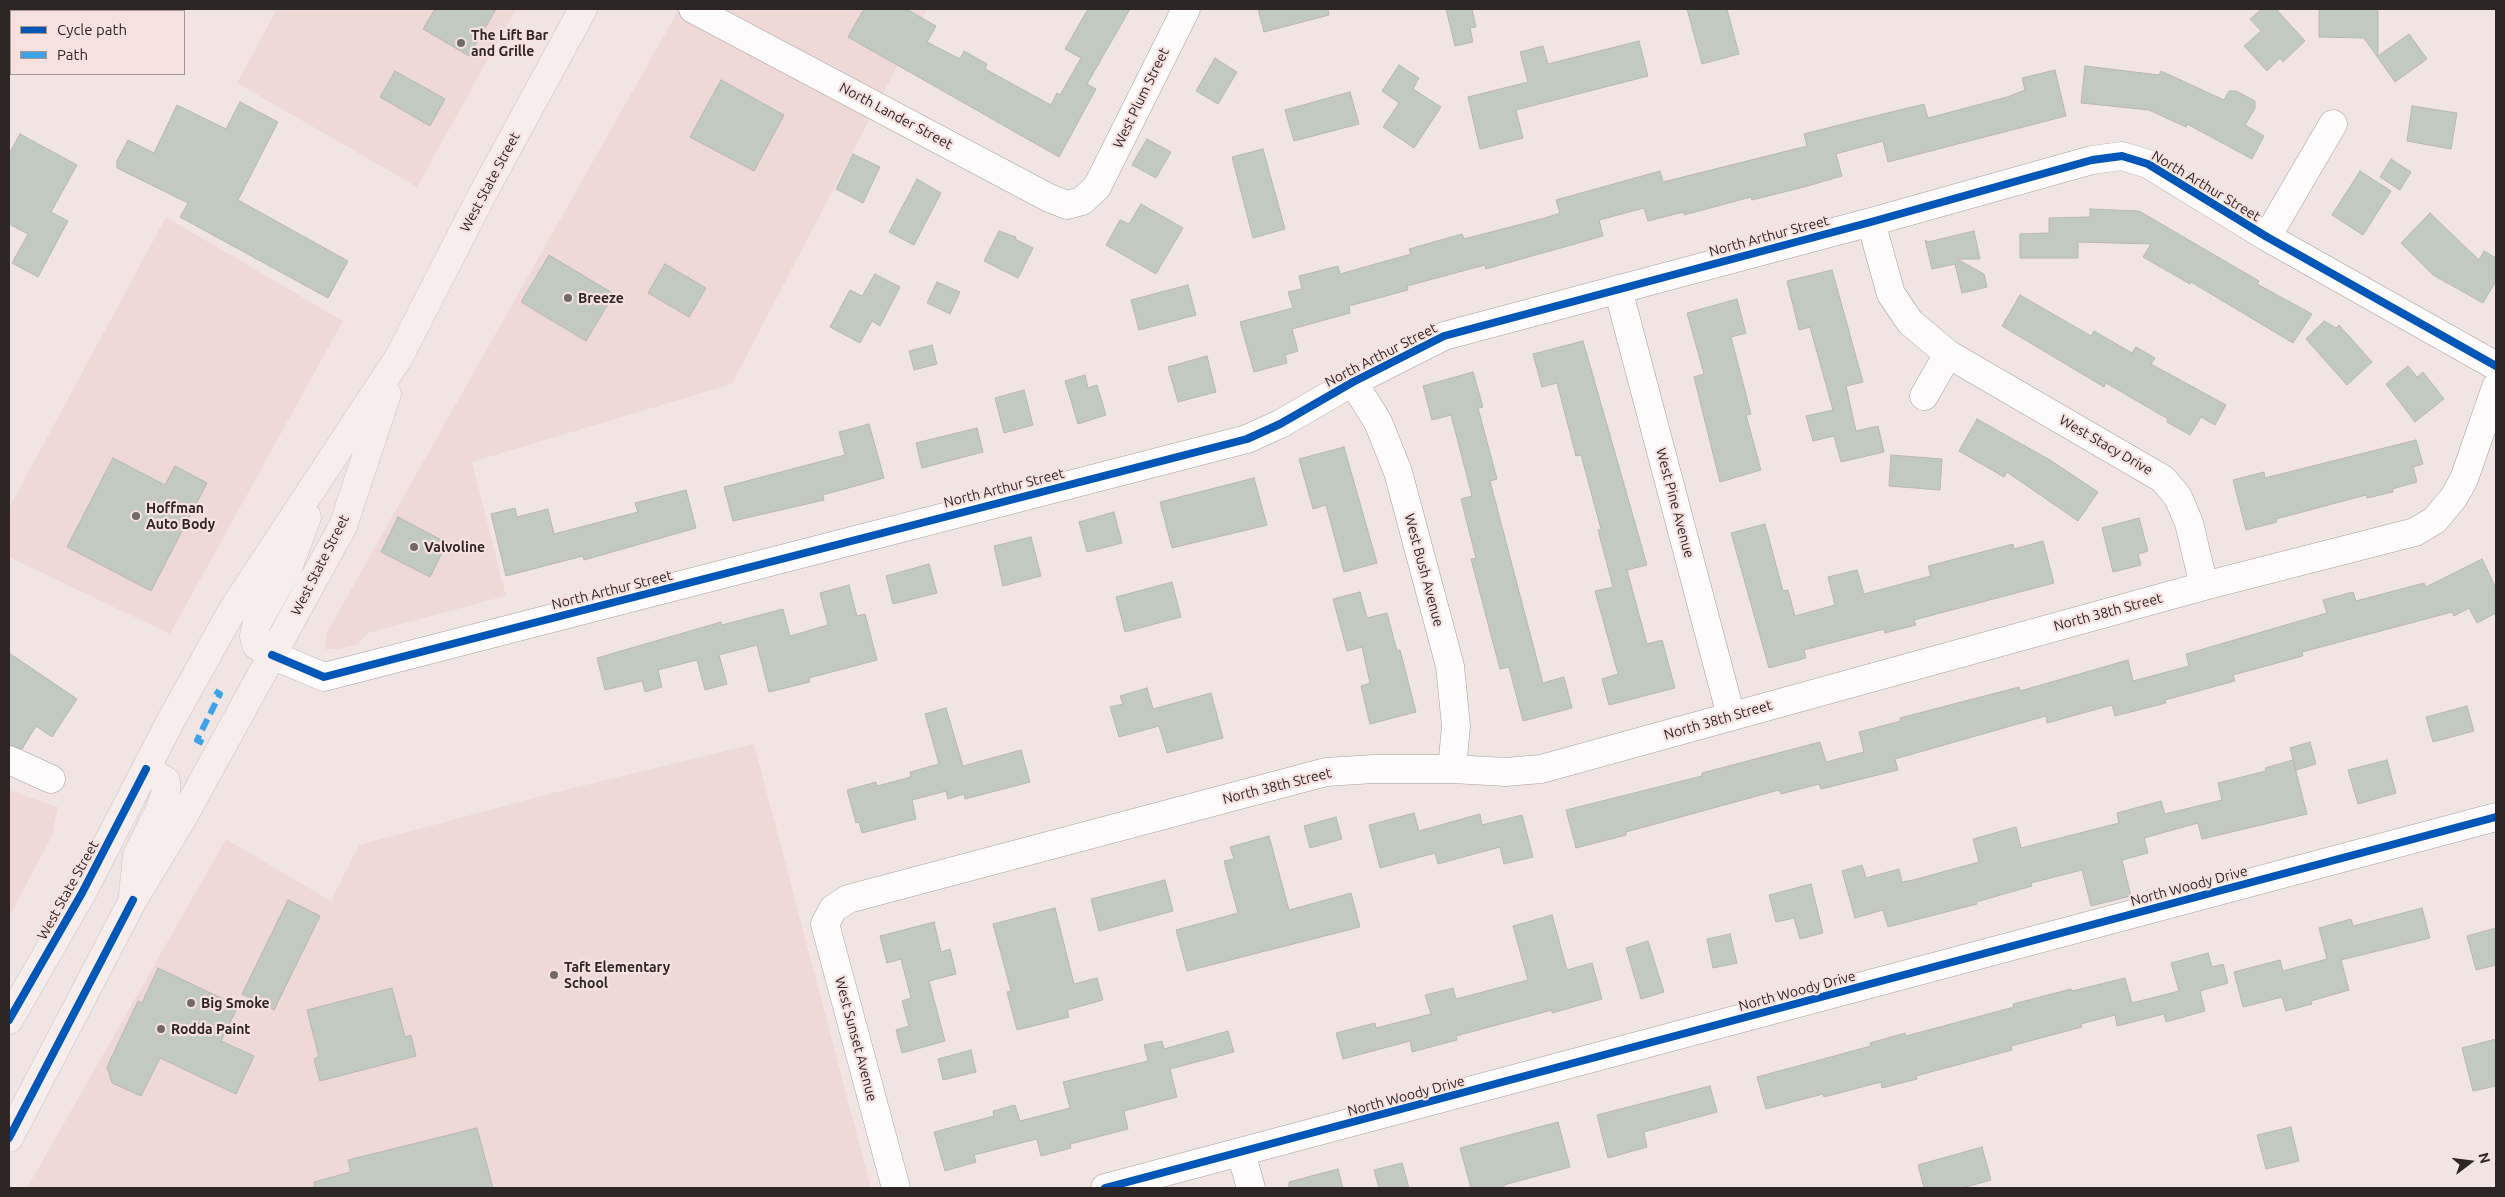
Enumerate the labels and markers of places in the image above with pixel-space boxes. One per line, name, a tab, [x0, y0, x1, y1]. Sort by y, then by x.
place label: The Lift Bar and Grille	[471, 27, 548, 59]
marker: The Lift Bar and Grille	[455, 37, 467, 49]
place label: Breeze	[578, 290, 624, 306]
marker: Breeze	[562, 292, 574, 304]
place label: Hoffman Auto Body	[146, 500, 215, 532]
marker: Hoffman Auto Body	[130, 510, 142, 522]
place label: Valvoline	[424, 539, 485, 555]
marker: Valvoline	[408, 541, 420, 553]
place label: Taft Elementary School	[564, 959, 670, 992]
marker: Taft Elementary School	[548, 969, 560, 981]
place label: Big Smoke	[201, 995, 270, 1011]
marker: Big Smoke	[185, 997, 197, 1009]
place label: Rodda Paint	[171, 1021, 250, 1037]
marker: Rodda Paint	[155, 1023, 167, 1035]

